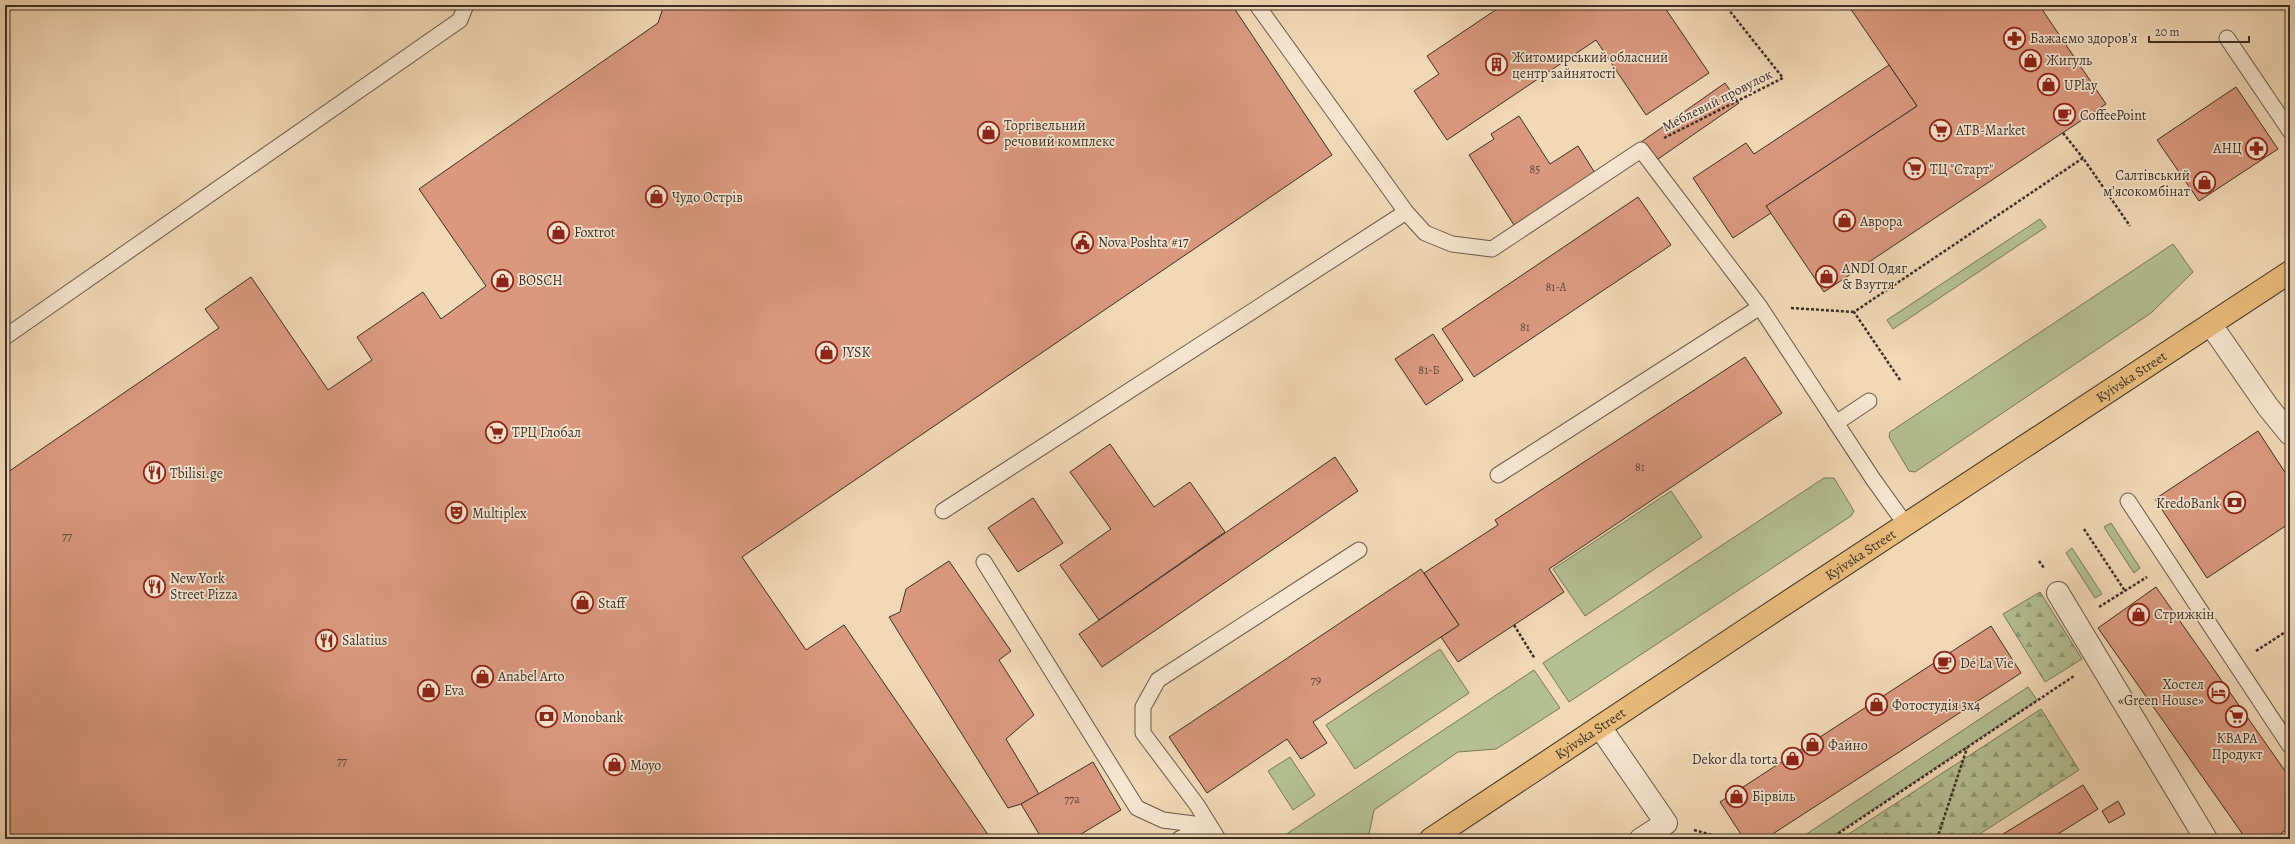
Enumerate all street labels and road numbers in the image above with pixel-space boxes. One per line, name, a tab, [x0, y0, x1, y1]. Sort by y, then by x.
street label: Меблевий провулок	[1659, 64, 1776, 136]
street label: Kyivska Street	[2092, 347, 2171, 407]
street label: Kyivska Street	[1821, 524, 1900, 585]
street label: Kyivska Street	[1551, 703, 1630, 764]

